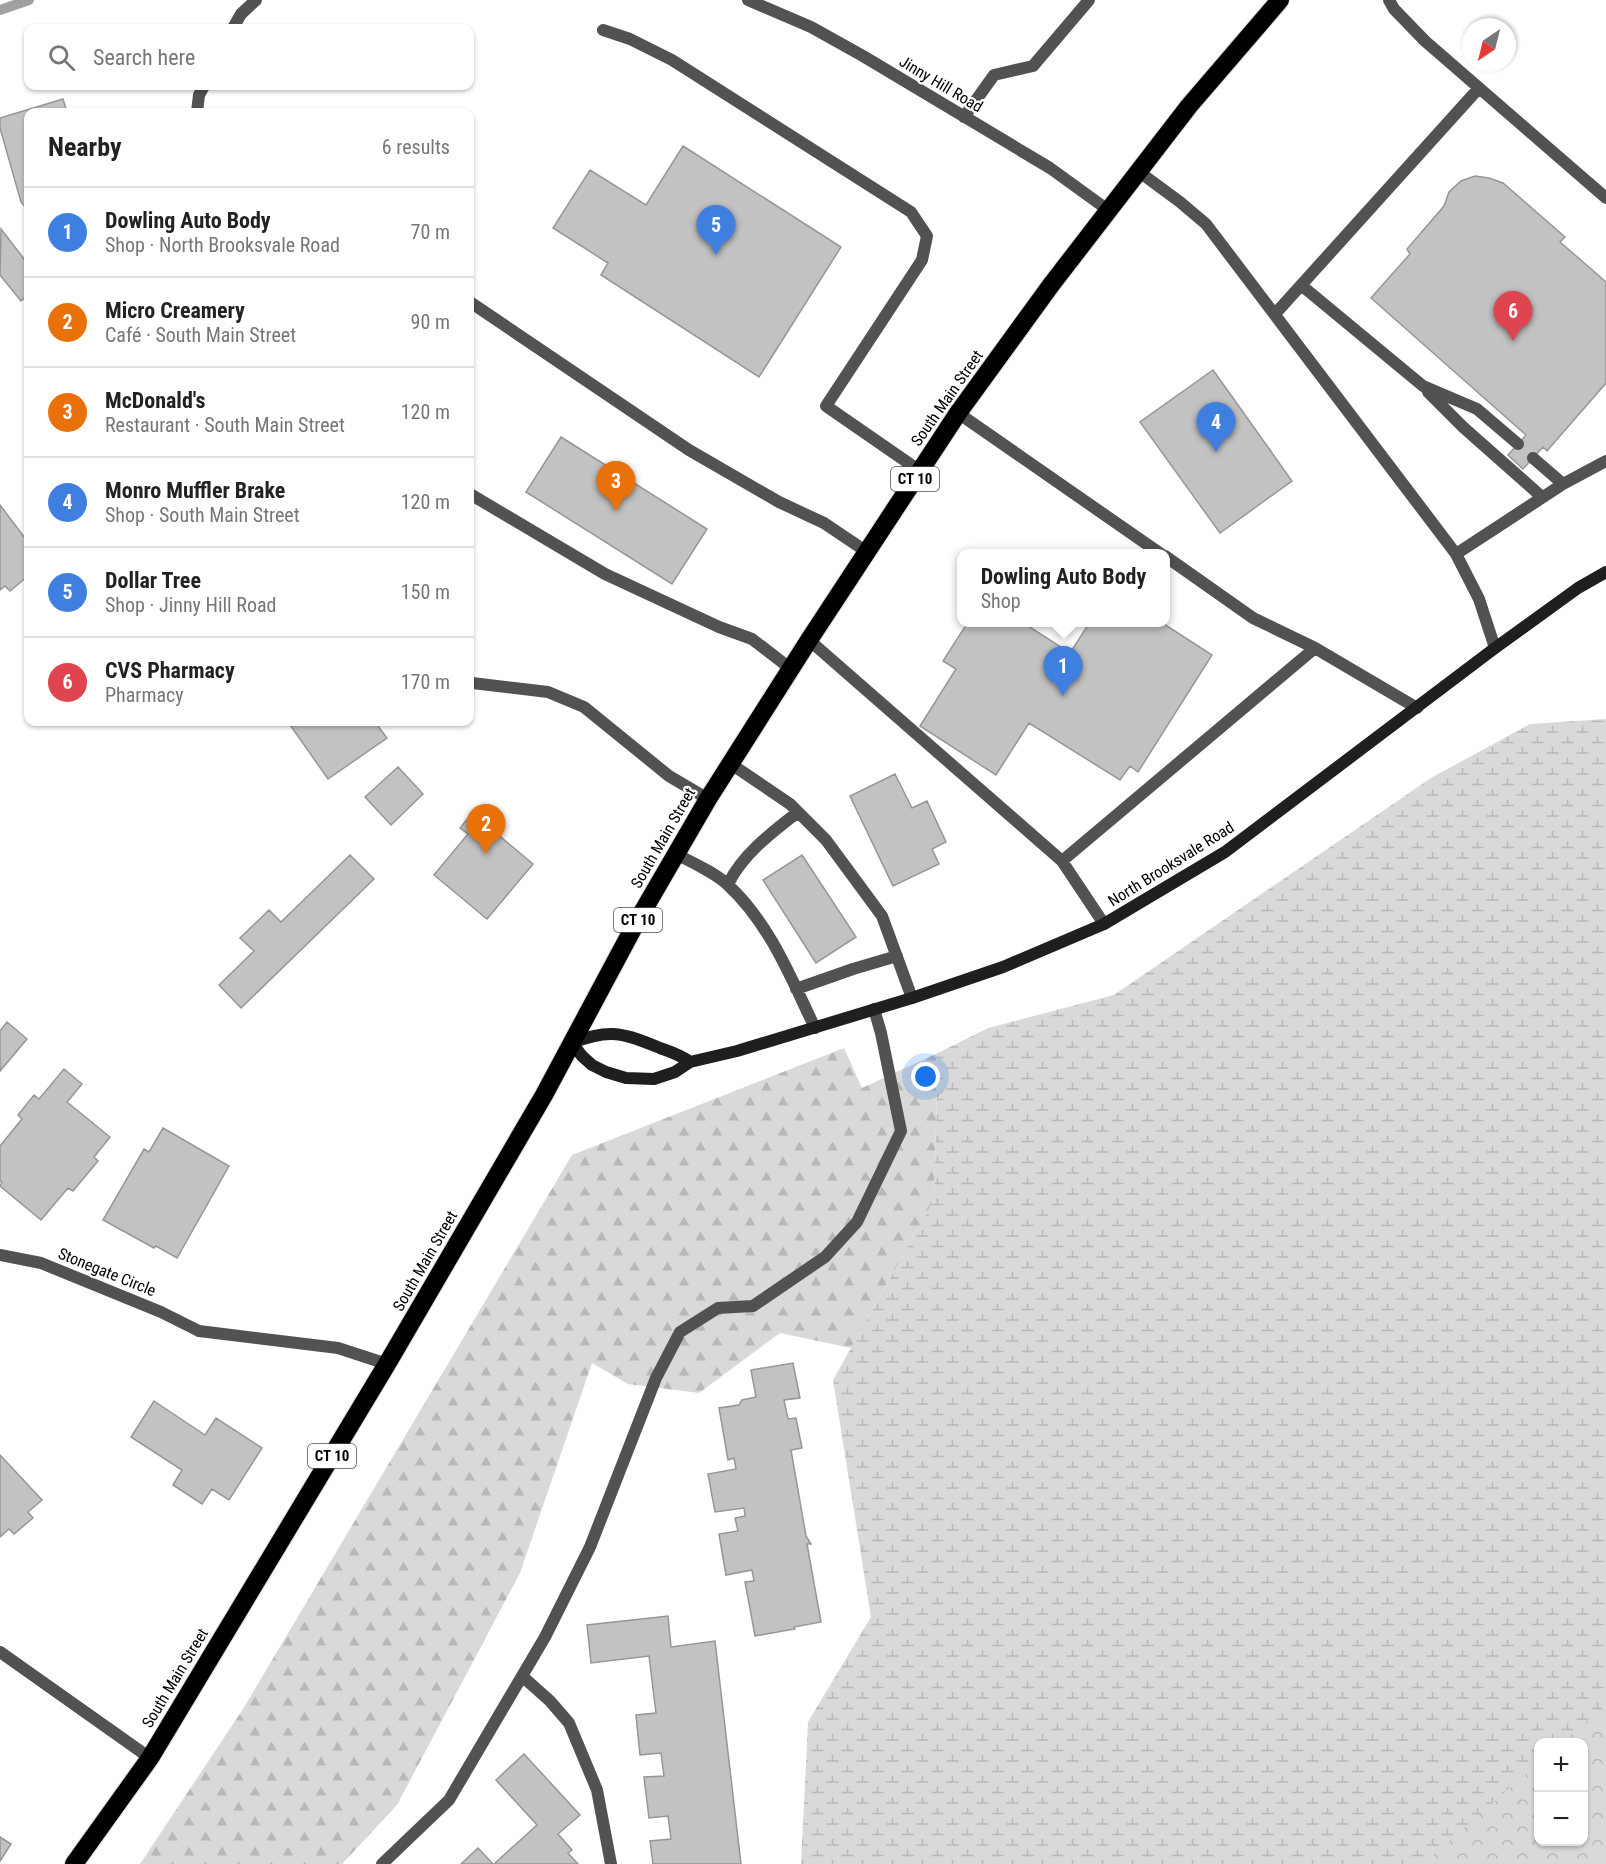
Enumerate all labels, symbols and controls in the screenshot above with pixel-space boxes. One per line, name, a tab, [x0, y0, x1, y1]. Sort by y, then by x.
north arrow	[1462, 18, 1516, 72]
search box	[24, 24, 474, 90]
icon: search	[45, 41, 78, 74]
text: Search here	[93, 45, 195, 70]
street label: Jinny Hill Road	[896, 52, 986, 116]
text: Nearby	[48, 132, 122, 162]
text: 6 results	[382, 135, 450, 159]
pin: 5	[696, 206, 736, 255]
text: Dowling Auto Body	[105, 208, 271, 233]
text: 1	[62, 220, 73, 244]
text: 70 m	[411, 220, 450, 244]
text: Shop · North Brooksvale Road	[105, 233, 340, 257]
pin: 6	[1494, 292, 1532, 341]
text: Micro Creamery	[105, 298, 245, 323]
text: 2	[62, 310, 73, 334]
text: 90 m	[411, 310, 450, 334]
text: Café · South Main Street	[105, 323, 296, 347]
street label: South Main Street	[907, 346, 987, 450]
text: McDonald's	[105, 388, 205, 413]
text: 3	[62, 400, 73, 424]
text: 120 m	[401, 400, 450, 424]
pin: 4	[1196, 402, 1236, 452]
text: Restaurant · South Main Street	[105, 413, 345, 437]
pin: 3	[596, 462, 636, 511]
road number: CT 10	[891, 467, 939, 491]
text: Monro Muffler Brake	[105, 478, 285, 503]
text: 4	[62, 490, 73, 514]
text: 120 m	[401, 490, 450, 514]
text: Shop · South Main Street	[105, 503, 300, 527]
popup	[957, 549, 1170, 627]
text: Dowling Auto Body	[981, 564, 1146, 589]
text: Dollar Tree	[105, 568, 201, 593]
text: 5	[62, 580, 73, 604]
text: 150 m	[401, 580, 450, 604]
text: Shop	[981, 589, 1021, 613]
text: Shop · Jinny Hill Road	[105, 593, 276, 617]
pin: 1	[1044, 646, 1082, 696]
text: CVS Pharmacy	[105, 658, 235, 683]
text: 6	[62, 670, 73, 694]
text: 170 m	[401, 670, 450, 694]
text: Pharmacy	[105, 683, 184, 707]
street label: South Main Street	[627, 784, 699, 891]
pin: 2	[466, 804, 506, 854]
street label: North Brooksvale Road	[1105, 818, 1237, 910]
road number: CT 10	[614, 908, 662, 932]
your location	[911, 1062, 940, 1091]
street label: South Main Street	[389, 1207, 461, 1314]
street label: Stonegate Circle	[55, 1244, 159, 1300]
road number: CT 10	[308, 1444, 356, 1468]
street label: South Main Street	[138, 1625, 212, 1731]
map controls	[1534, 1738, 1588, 1846]
button: +	[1534, 1738, 1588, 1792]
button: −	[1534, 1792, 1588, 1846]

